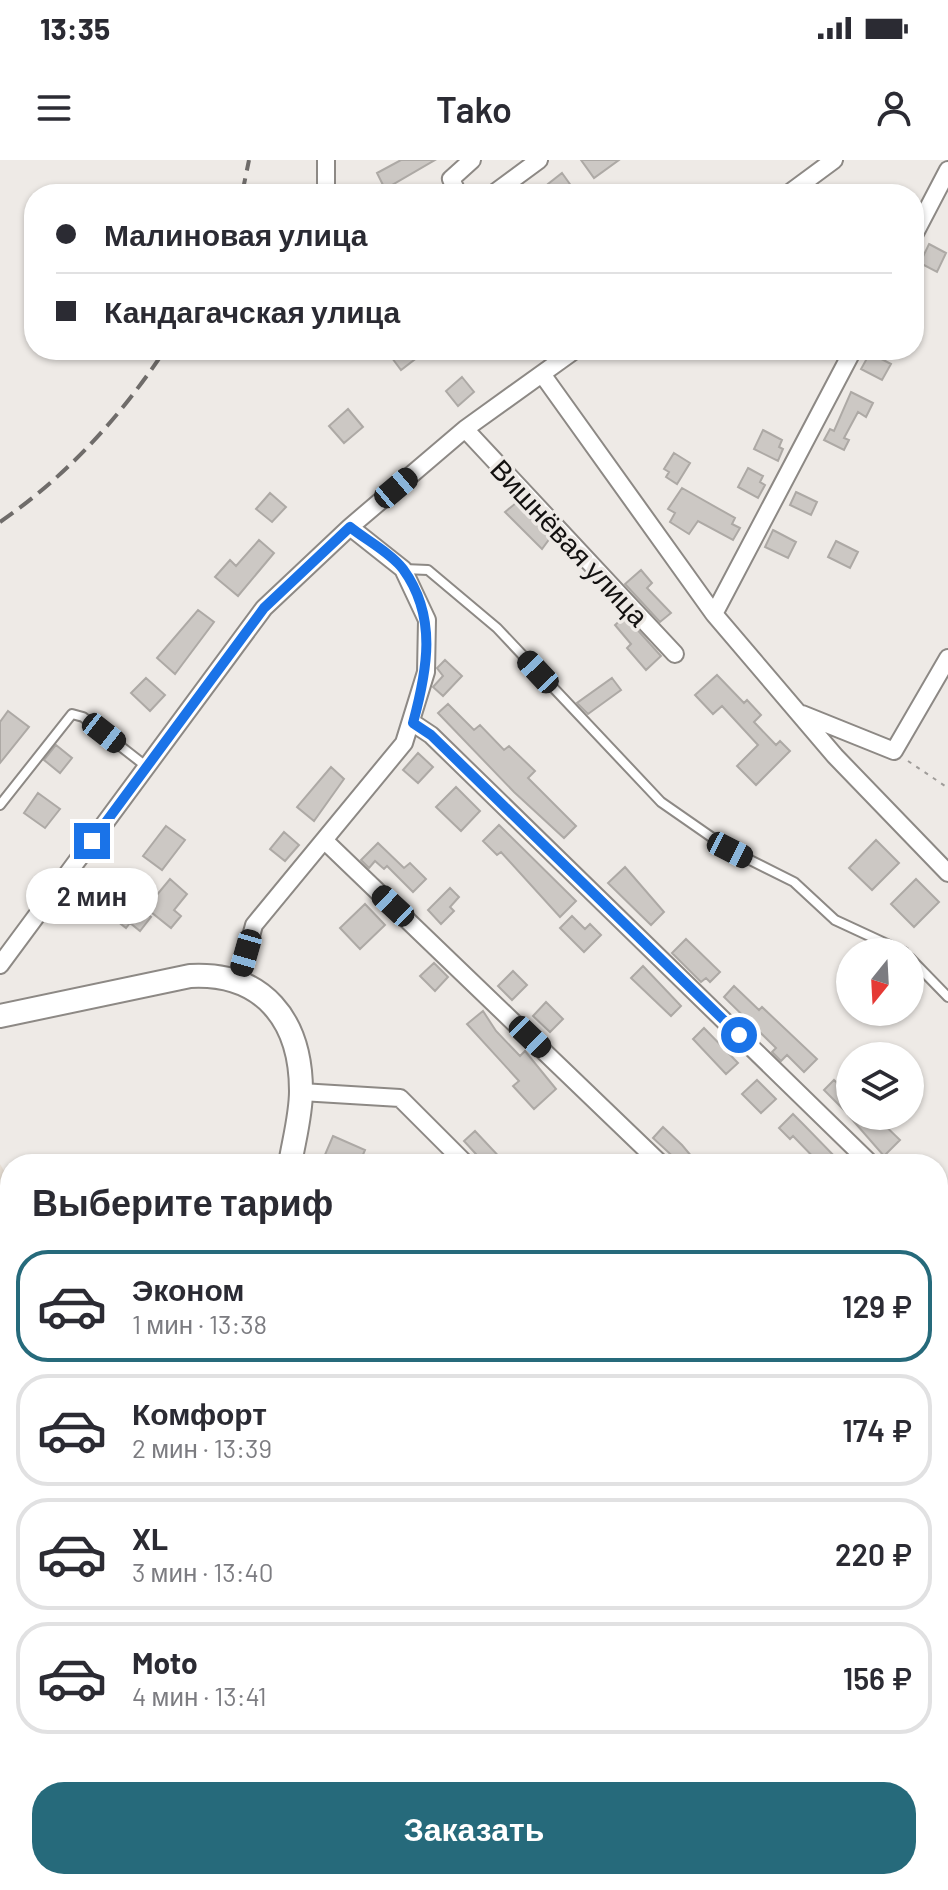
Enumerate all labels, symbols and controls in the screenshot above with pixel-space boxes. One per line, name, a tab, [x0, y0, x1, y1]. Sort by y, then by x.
text: 13:35	[40, 10, 110, 46]
icon: menu	[32, 86, 76, 130]
icon: person	[872, 86, 916, 130]
text: Tako	[436, 87, 512, 130]
text: Малиновая улица	[104, 216, 368, 252]
text: Кандагачская улица	[104, 293, 400, 329]
street label: Вишнёвая улица	[484, 452, 656, 633]
car	[370, 463, 422, 513]
car	[513, 646, 563, 698]
car	[78, 709, 130, 757]
route end	[74, 823, 110, 859]
car	[703, 828, 757, 872]
callout: 2 мин	[26, 869, 158, 925]
text: 2 мин	[57, 880, 127, 911]
car	[367, 881, 419, 931]
car	[228, 927, 264, 979]
north arrow	[836, 938, 924, 1026]
map controls	[836, 938, 924, 1130]
car	[504, 1012, 556, 1062]
route start	[721, 1017, 757, 1053]
button: layers	[836, 1042, 924, 1130]
text: Выберите тариф	[32, 1180, 333, 1223]
icon: car	[36, 1270, 108, 1342]
text: Эконом	[132, 1271, 245, 1307]
text: 129 ₽	[842, 1288, 912, 1324]
text: 1 мин · 13:38	[132, 1308, 267, 1339]
icon: car	[36, 1394, 108, 1466]
text: Комфорт	[132, 1395, 267, 1431]
text: 174 ₽	[842, 1412, 912, 1448]
text: 2 мин · 13:39	[132, 1432, 272, 1463]
icon: car	[36, 1518, 108, 1590]
text: XL	[132, 1520, 168, 1556]
text: 220 ₽	[835, 1536, 912, 1572]
text: 3 мин · 13:40	[132, 1556, 274, 1587]
icon: car	[36, 1642, 108, 1714]
text: Moto	[132, 1644, 198, 1680]
text: 156 ₽	[843, 1660, 912, 1696]
text: 4 мин · 13:41	[132, 1680, 266, 1711]
button: Заказать	[32, 1782, 916, 1874]

